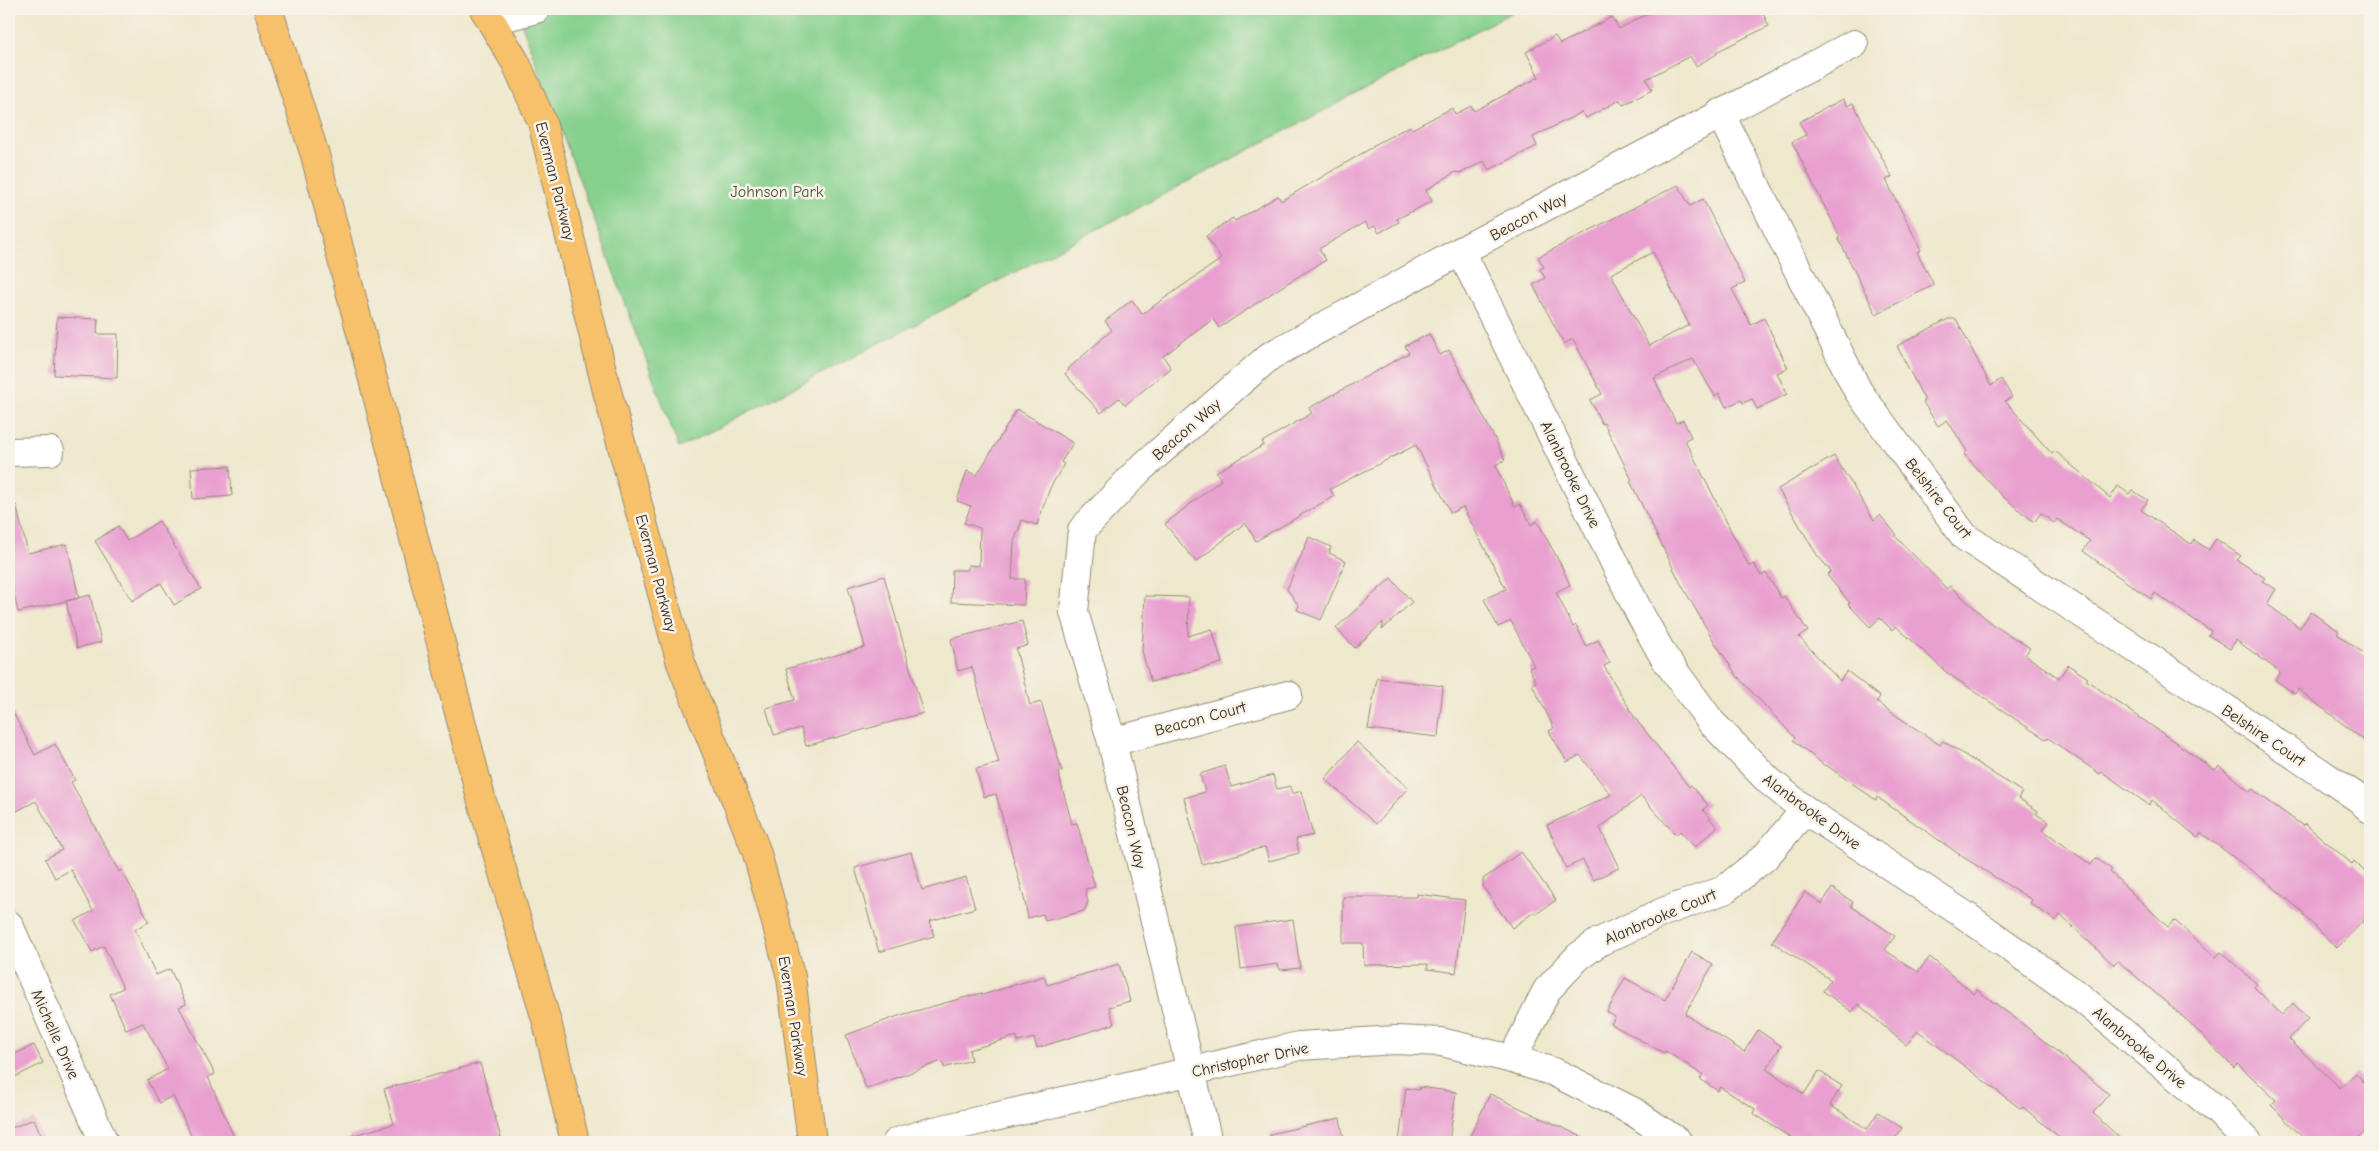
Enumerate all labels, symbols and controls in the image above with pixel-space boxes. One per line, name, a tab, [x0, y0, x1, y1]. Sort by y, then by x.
street label: Everman Parkway	[532, 120, 579, 243]
park label: Johnson Park	[730, 183, 824, 201]
street label: Beacon Way	[1487, 189, 1571, 245]
street label: Beacon Way	[1149, 395, 1225, 464]
street label: Alanbrooke Drive	[1536, 418, 1604, 531]
street label: Belshire Court	[1901, 455, 1975, 543]
street label: Everman Parkway	[632, 512, 681, 635]
street label: Beacon Court	[1153, 698, 1248, 740]
street label: Belshire Court	[2218, 701, 2309, 771]
street label: Alanbrooke Drive	[1759, 770, 1864, 853]
street label: Beacon Way	[1113, 784, 1150, 871]
street label: Alanbrooke Court	[1602, 885, 1719, 949]
street label: Everman Parkway	[775, 955, 812, 1078]
street label: Michelle Drive	[27, 987, 83, 1082]
street label: Alanbrooke Drive	[2089, 1003, 2190, 1092]
street label: Christopher Drive	[1190, 1039, 1310, 1081]

